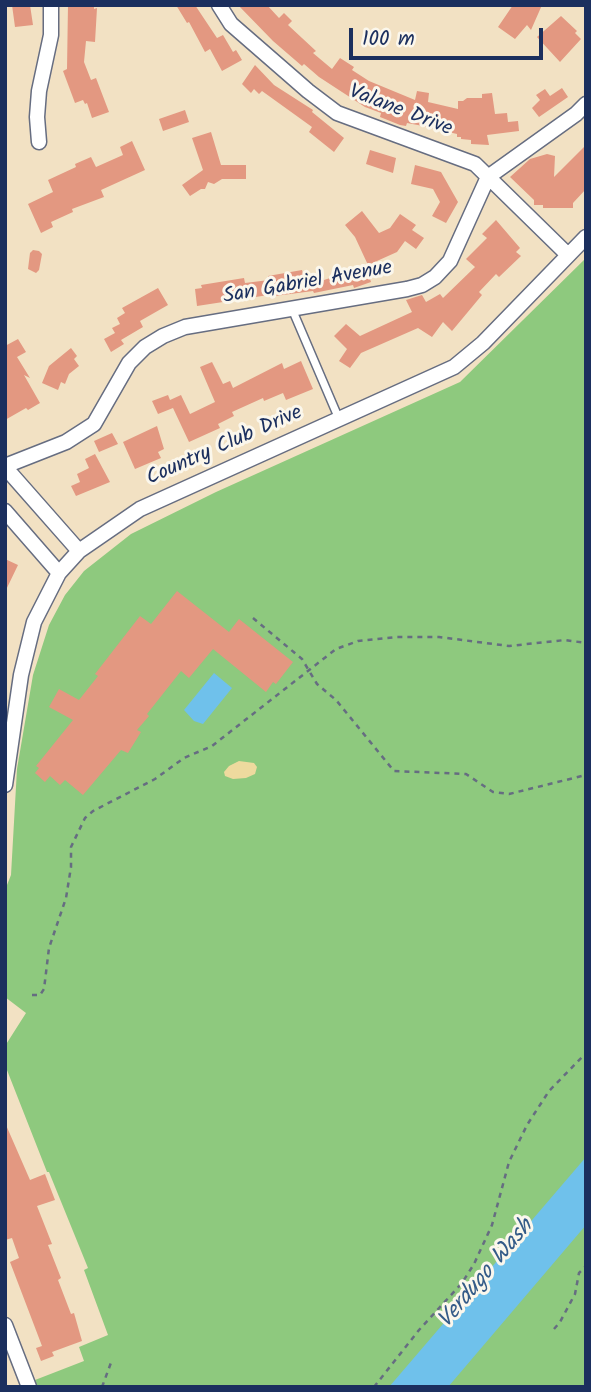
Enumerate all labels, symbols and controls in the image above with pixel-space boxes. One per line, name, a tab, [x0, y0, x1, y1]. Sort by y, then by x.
scale bar	[353, 14, 547, 58]
text: 100 m	[362, 23, 415, 56]
street label: Valane Drive	[345, 81, 455, 143]
street label: San Gabriel Avenue	[222, 257, 394, 311]
street label: Country Club Drive	[143, 401, 307, 493]
water label: Verdugo Wash	[433, 1215, 541, 1335]

